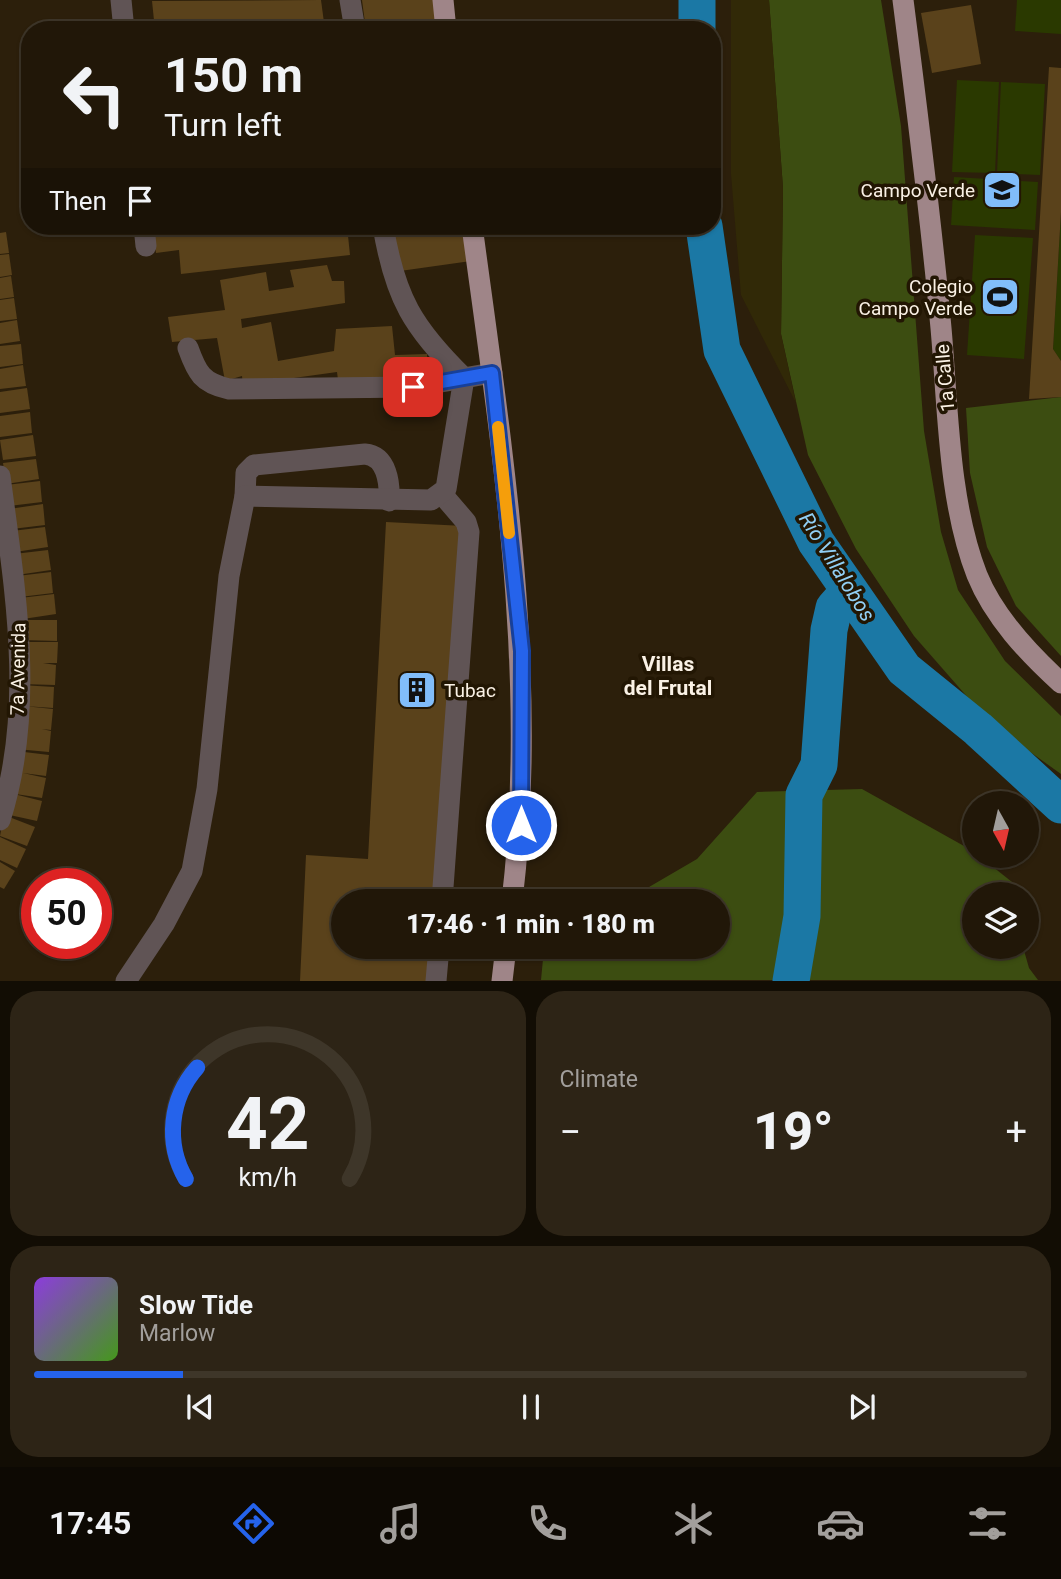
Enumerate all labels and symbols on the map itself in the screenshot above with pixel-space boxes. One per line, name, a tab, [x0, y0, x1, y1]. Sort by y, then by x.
school or university icon: Campo Verde	[981, 169, 1023, 211]
place label: Campo Verde	[861, 179, 975, 202]
place label: Colegio Campo Verde	[859, 275, 973, 320]
sports icon: Colegio Campo Verde	[979, 276, 1021, 318]
street label: 1a Calle	[931, 343, 959, 413]
pin	[383, 357, 443, 417]
water label: Río Villalobos	[794, 508, 880, 626]
street label: 7a Avenida	[6, 622, 30, 716]
district label: Villas del Frutal	[624, 652, 712, 700]
building icon: Tubac	[396, 669, 438, 711]
place label: Tubac	[444, 679, 496, 702]
position arrow	[484, 788, 558, 862]
north arrow	[962, 791, 1040, 868]
speed limit sign: 50	[21, 868, 112, 959]

